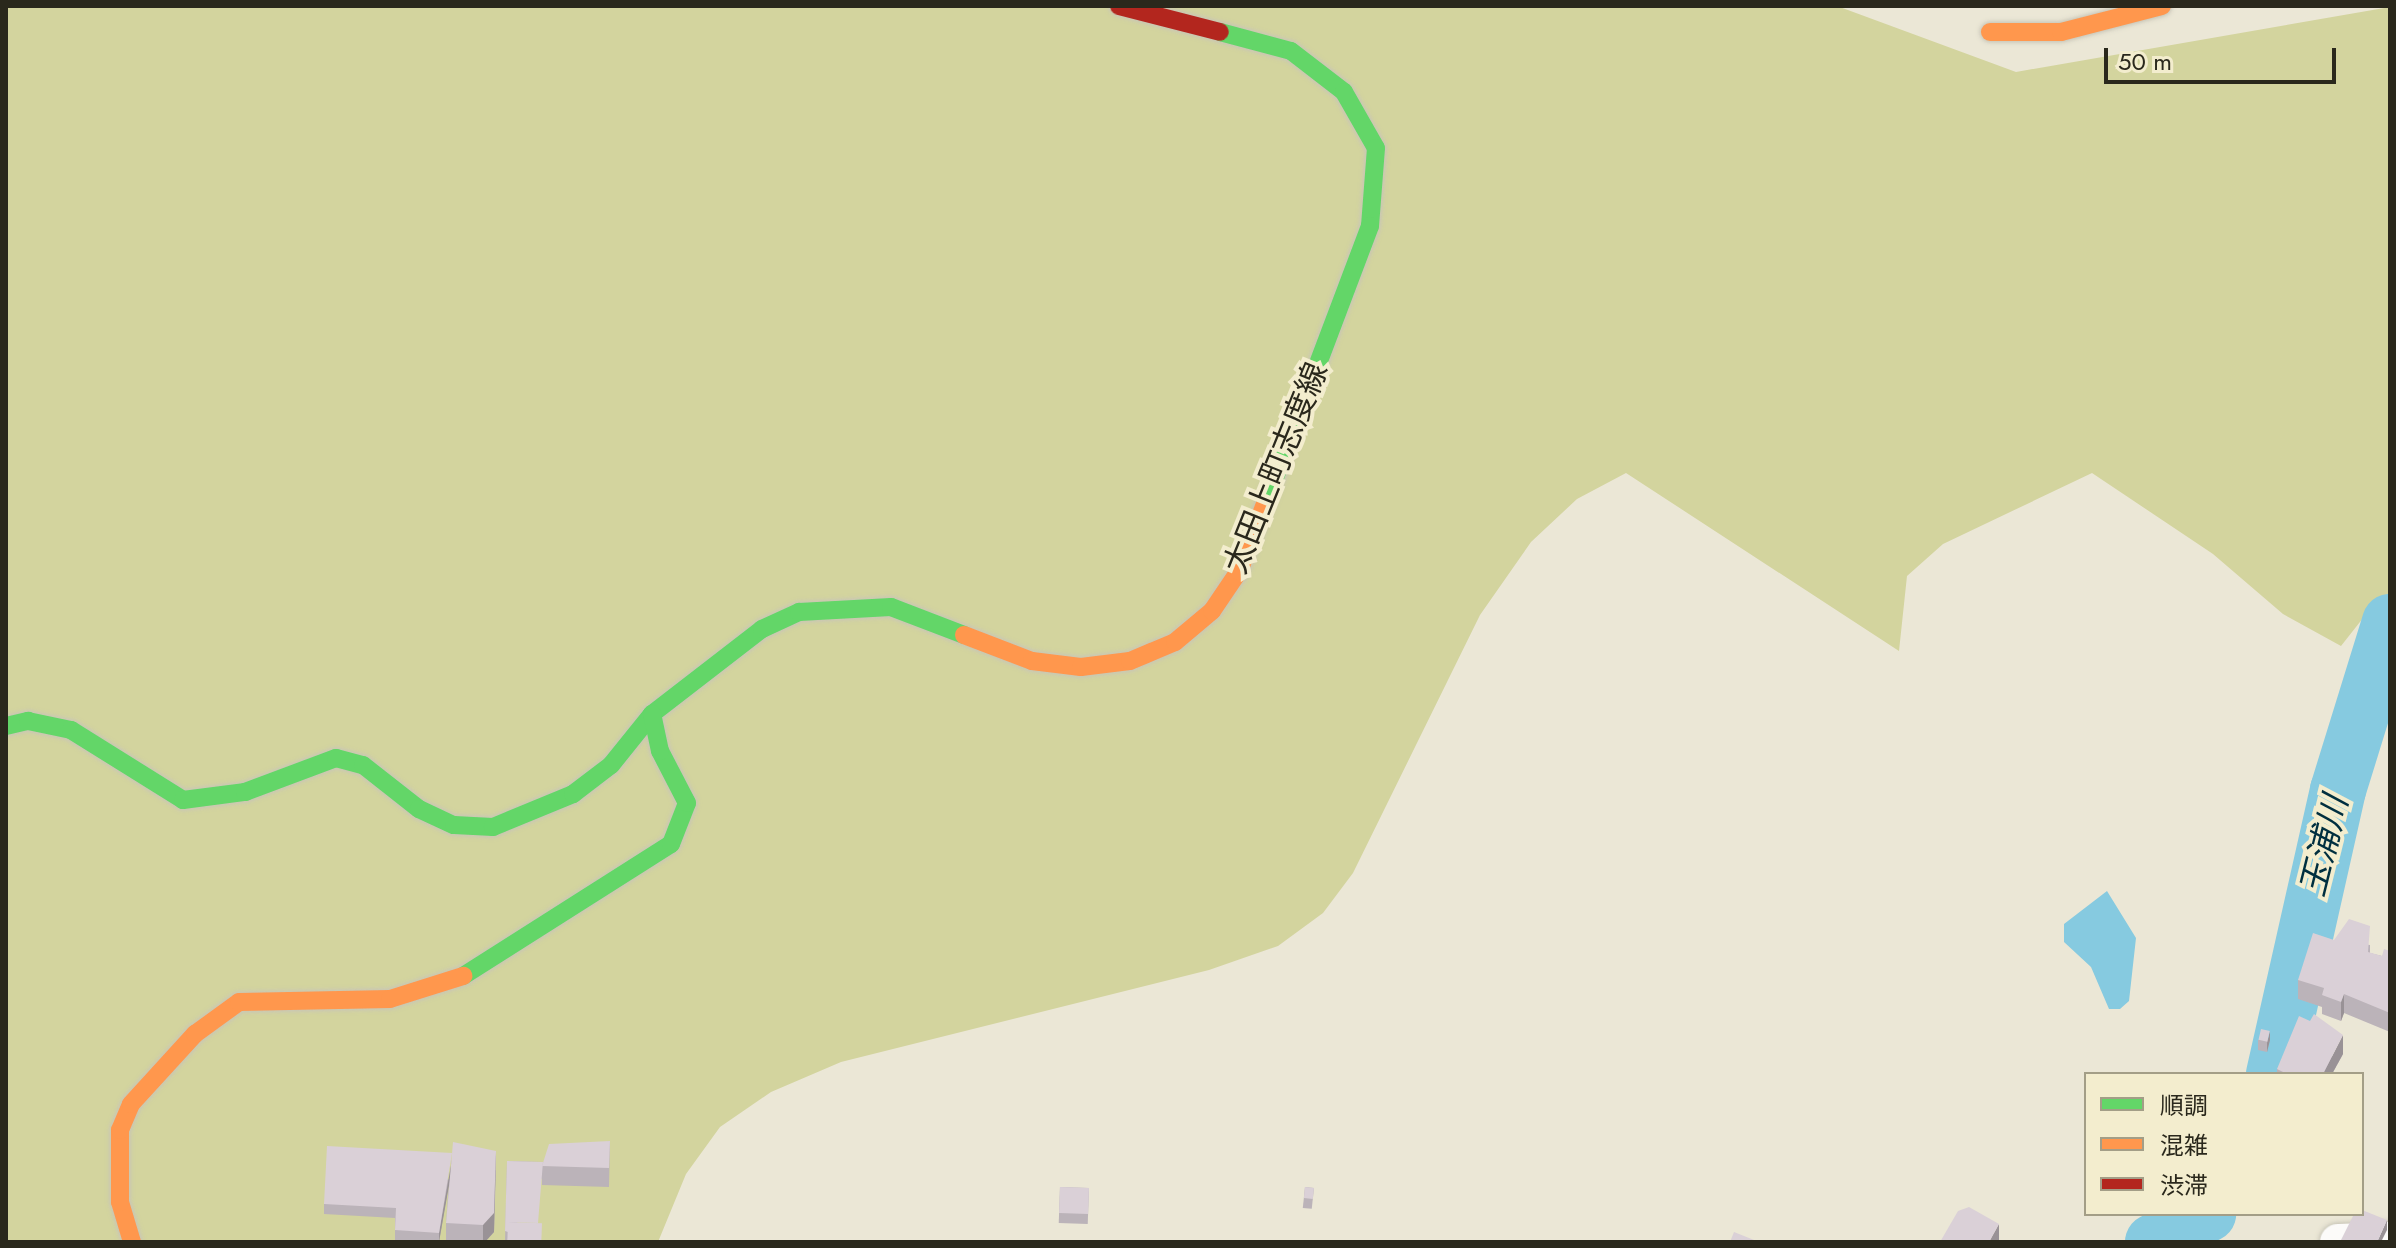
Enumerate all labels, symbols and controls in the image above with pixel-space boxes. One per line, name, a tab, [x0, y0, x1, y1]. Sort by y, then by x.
scale bar	[2108, 32, 2340, 82]
text: 50 m	[2118, 44, 2172, 79]
street label: 太田上町志度線	[1216, 357, 1336, 579]
water label: 玉浦川	[2292, 792, 2356, 900]
legend	[2084, 1072, 2364, 1216]
text: 順調	[2160, 1088, 2208, 1123]
text: 混雑	[2160, 1128, 2208, 1163]
text: 渋滞	[2160, 1168, 2208, 1203]

